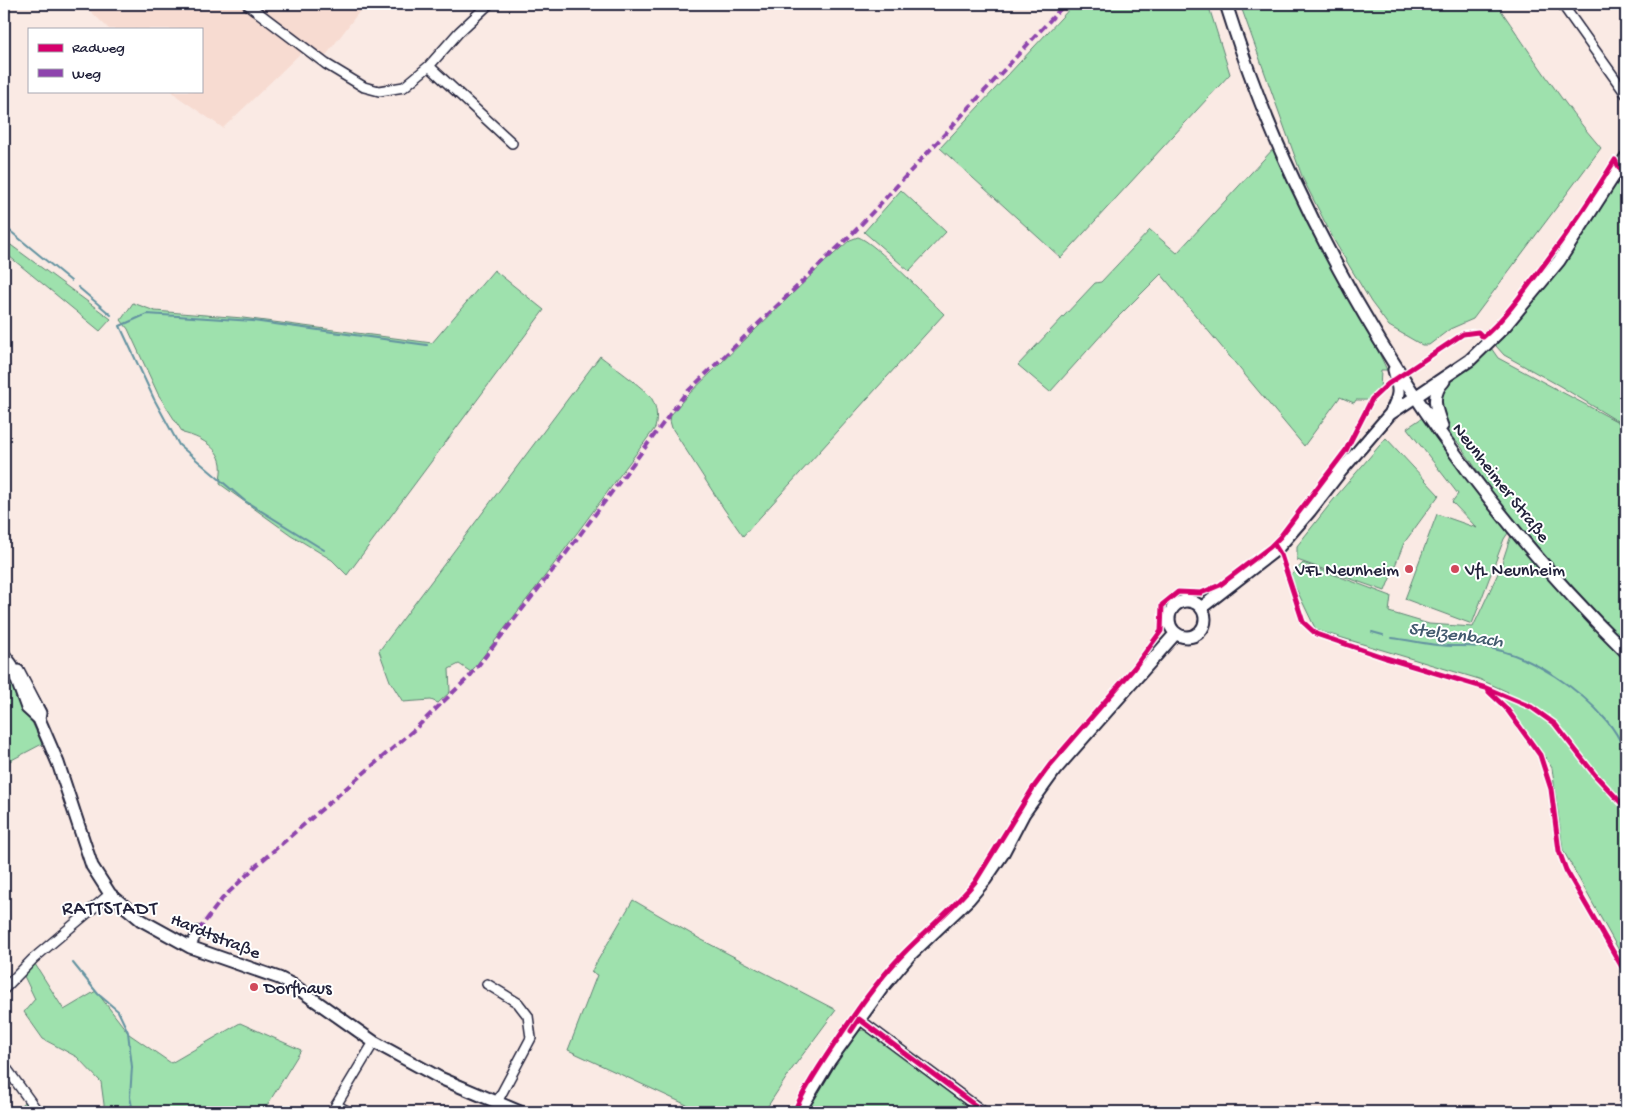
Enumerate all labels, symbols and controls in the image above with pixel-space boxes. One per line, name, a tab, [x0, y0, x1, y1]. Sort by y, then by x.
legend	[28, 28, 202, 92]
text: Radweg	[72, 40, 125, 58]
text: Weg	[72, 66, 101, 84]
street label: Neunheimer Straße	[1447, 420, 1554, 548]
place label: VFL Neunheim	[1294, 561, 1399, 582]
place label: VfL Neunheim	[1464, 561, 1565, 582]
marker: VFL Neunheim	[1403, 563, 1415, 575]
marker: VfL Neunheim	[1449, 563, 1461, 575]
water label: Stelzenbach	[1407, 618, 1505, 655]
district label: RATTSTADT	[62, 899, 158, 922]
street label: Hardtstraße	[167, 910, 264, 965]
place label: Dorfhaus	[263, 979, 333, 1000]
marker: Dorfhaus	[248, 981, 260, 993]

